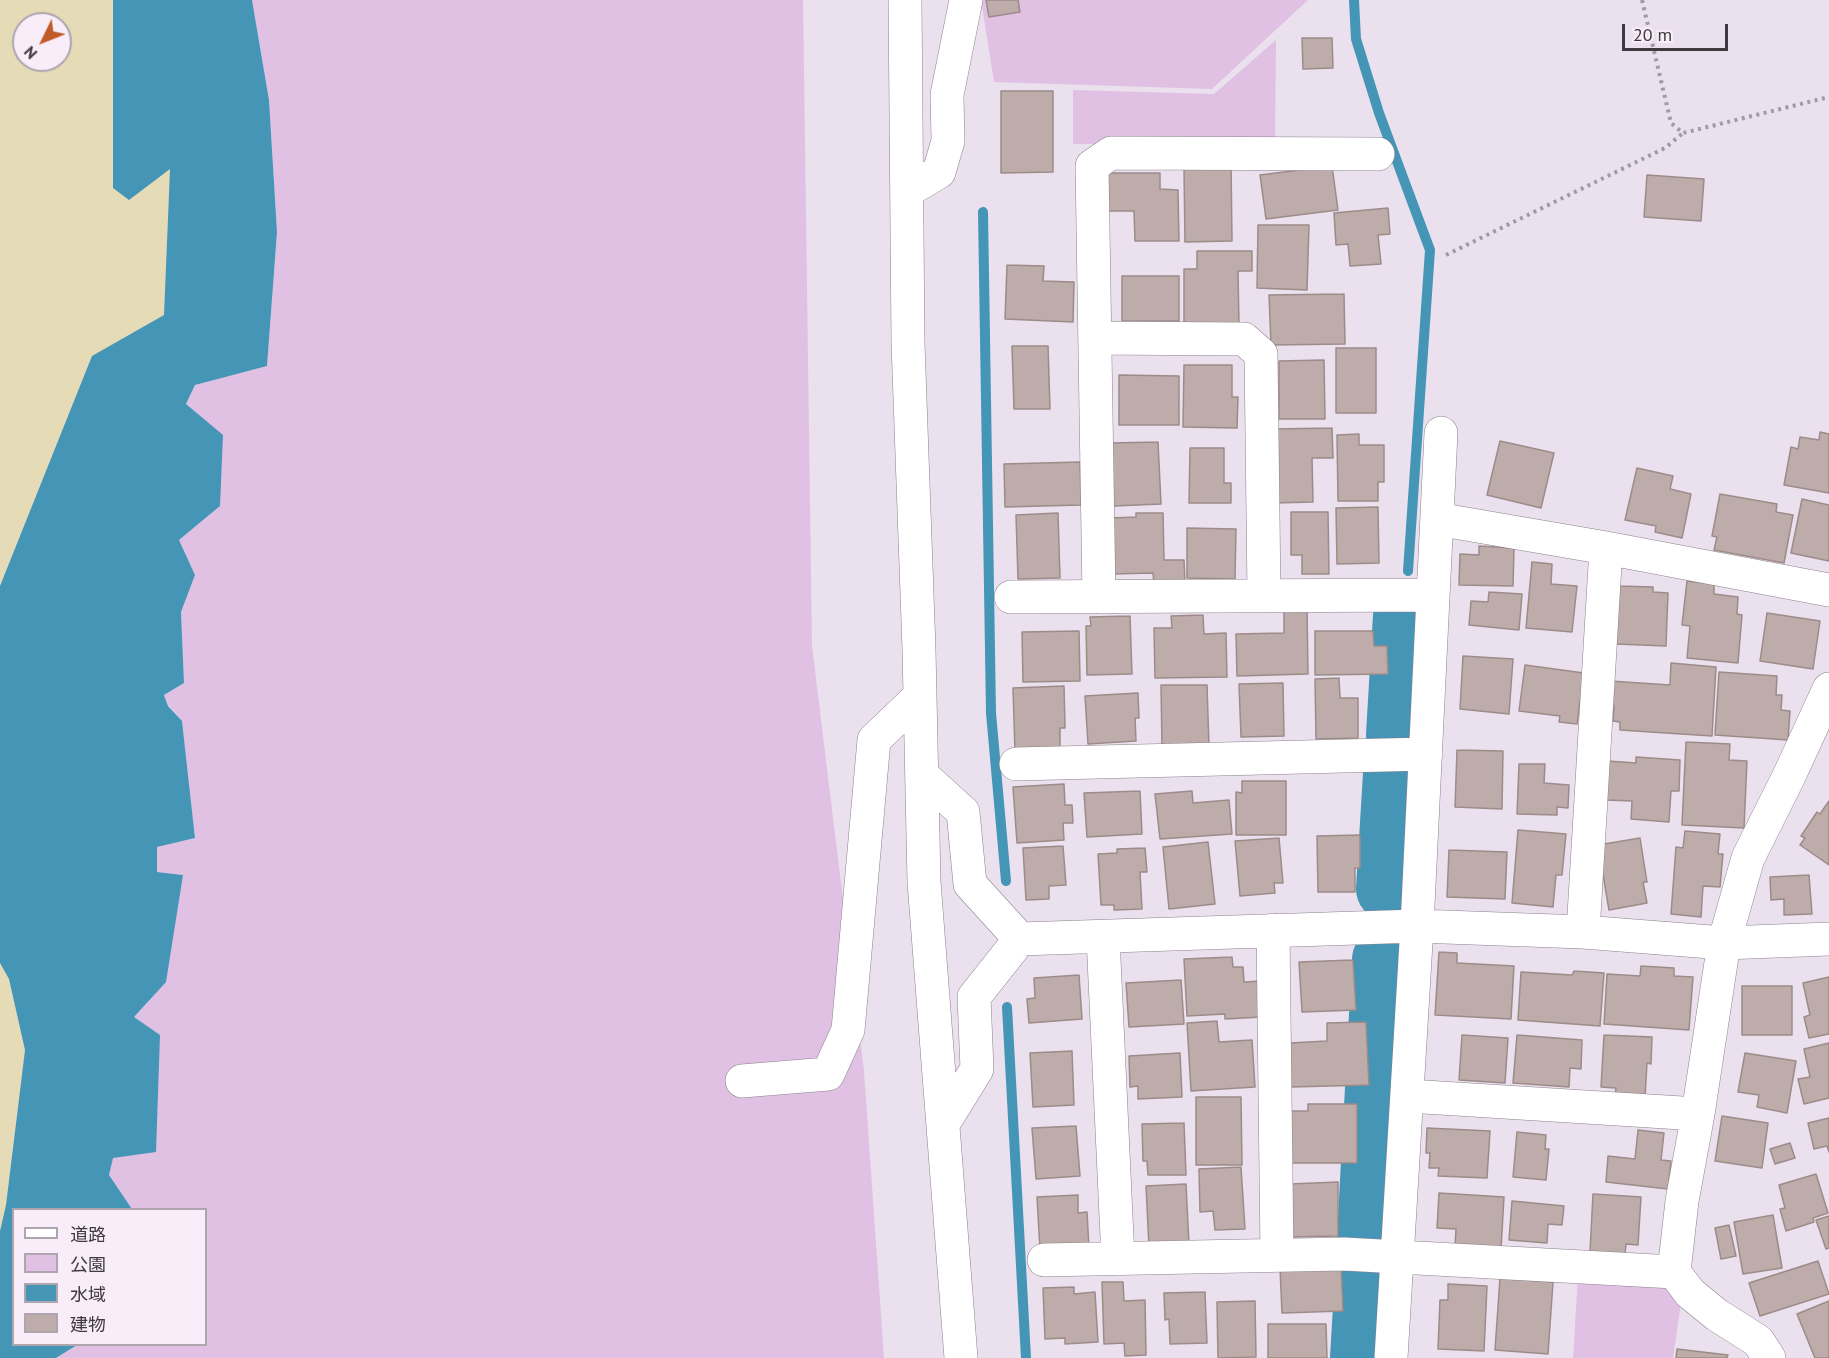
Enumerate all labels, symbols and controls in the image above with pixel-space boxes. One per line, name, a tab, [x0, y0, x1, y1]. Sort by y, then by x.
north arrow	[12, 12, 72, 72]
scale bar	[1625, 12, 1732, 50]
text: 20 m	[1633, 23, 1672, 46]
text: N	[19, 42, 41, 64]
legend	[12, 1208, 207, 1346]
text: 道路	[70, 1223, 106, 1246]
text: 公園	[70, 1253, 106, 1276]
text: 水域	[70, 1283, 106, 1306]
text: 建物	[70, 1313, 106, 1336]

